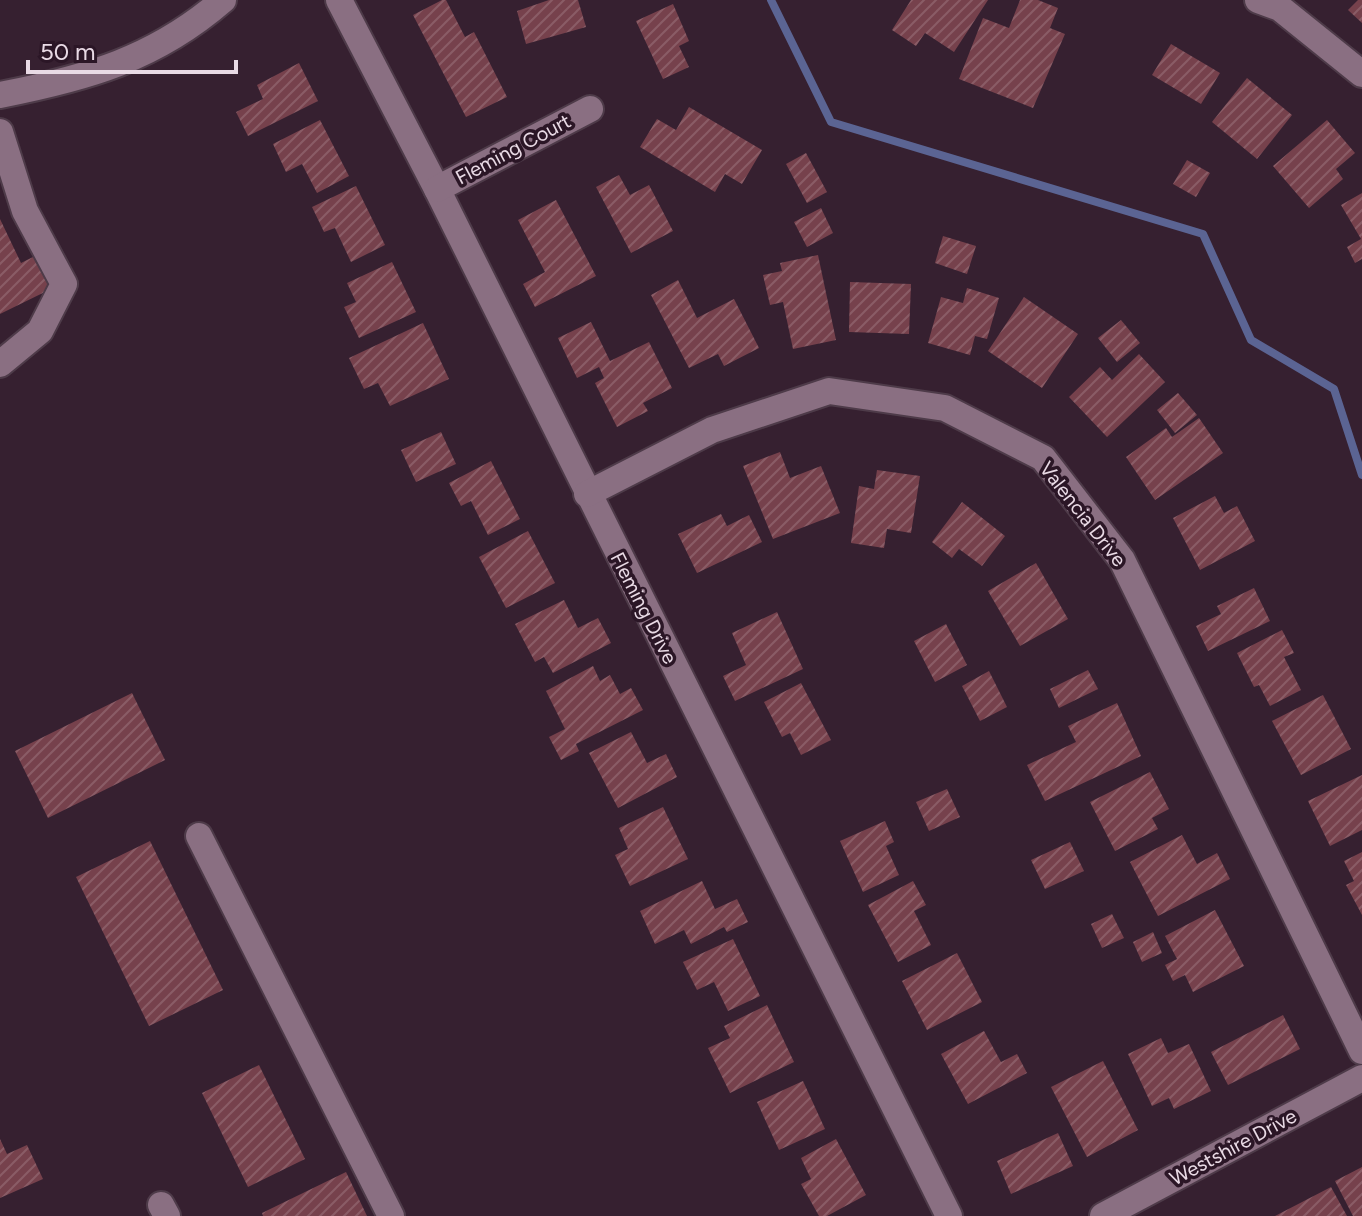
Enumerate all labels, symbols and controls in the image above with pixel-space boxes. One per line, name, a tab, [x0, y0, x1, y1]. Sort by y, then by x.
scale bar	[28, 24, 236, 74]
text: 50 m	[40, 37, 96, 66]
street label: Fleming Court	[451, 109, 575, 189]
street label: Valencia Drive	[1035, 457, 1131, 571]
street label: Fleming Drive	[606, 548, 682, 668]
street label: Westshire Drive	[1165, 1103, 1301, 1191]

